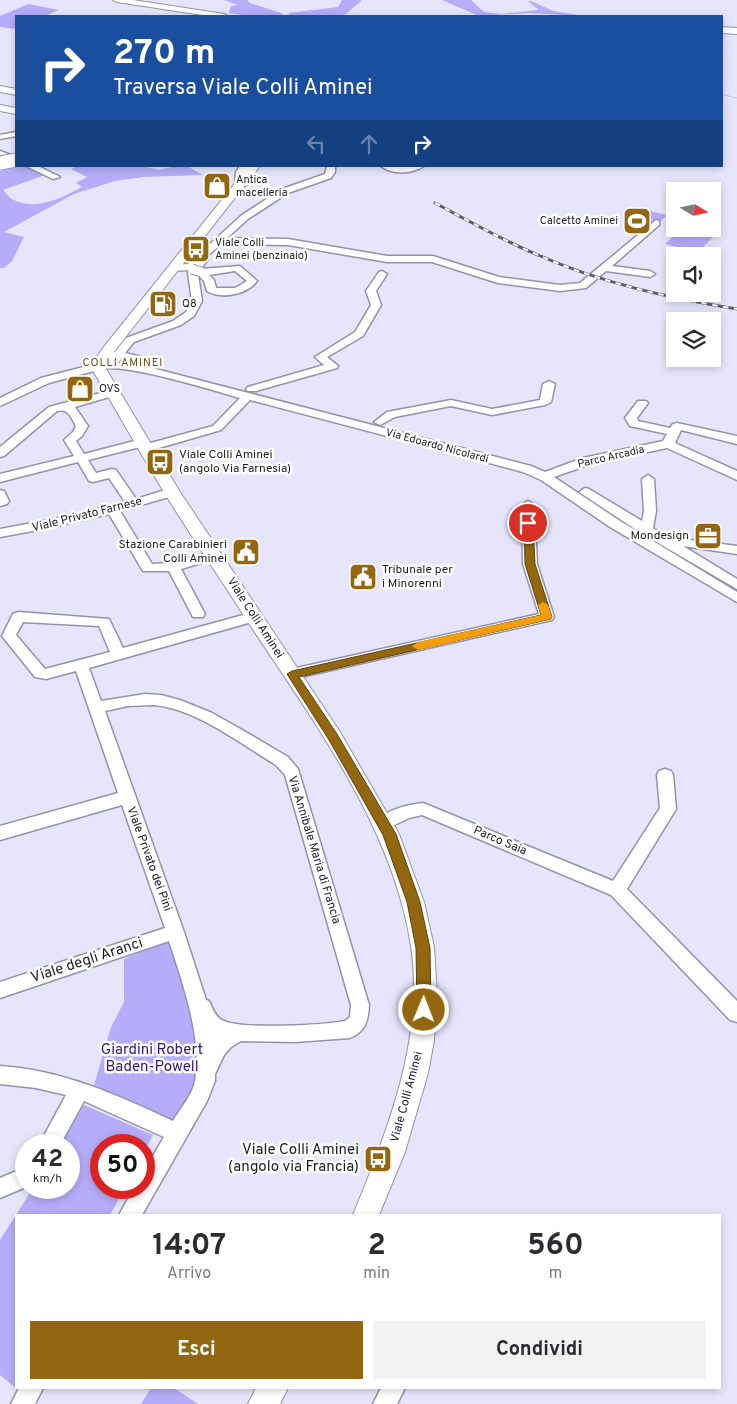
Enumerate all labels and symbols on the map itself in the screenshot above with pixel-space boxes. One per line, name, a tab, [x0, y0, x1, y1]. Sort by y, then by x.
shop icon: Antica macelleria	[202, 171, 232, 201]
place label: Antica macelleria	[236, 173, 288, 200]
north arrow	[666, 182, 721, 238]
sports icon: Calcetto Aminei	[622, 206, 652, 236]
place label: Calcetto Aminei	[540, 214, 618, 228]
bus stop icon: Viale Colli Aminei (benzinaio)	[181, 234, 211, 264]
place label: Viale Colli Aminei (benzinaio)	[215, 236, 308, 263]
fuel station icon: Q8	[148, 289, 178, 319]
place label: Q8	[182, 297, 197, 311]
district label: COLLI AMINEI	[83, 356, 163, 370]
shop icon: OVS	[65, 374, 95, 404]
place label: OVS	[99, 382, 120, 396]
street label: Via Edoardo Nicolardi	[384, 426, 490, 466]
street label: Parco Arcadia	[576, 442, 646, 471]
bus stop icon: Viale Colli Aminei (angolo Via Farnesia)	[145, 447, 175, 477]
place label: Viale Colli Aminei (angolo Via Farnesia)	[179, 447, 291, 477]
street label: Viale Privato Farnese	[30, 494, 144, 536]
pin	[507, 502, 549, 544]
office icon: Mondesign	[693, 521, 723, 551]
place label: Mondesign	[630, 528, 689, 544]
place label: Stazione Carabinieri Colli Aminei	[118, 537, 227, 567]
public building icon: Stazione Carabinieri Colli Aminei	[231, 537, 261, 567]
public building icon: Tribunale per i Minorenni	[348, 562, 378, 592]
place label: Tribunale per i Minorenni	[382, 562, 453, 592]
street label: Viale Colli Aminei	[223, 574, 287, 662]
street label: Via Annibale Maria di Francia	[284, 774, 344, 926]
street label: Viale Privato dei Pini	[123, 804, 175, 914]
street label: Parco Saia	[471, 823, 529, 859]
street label: Viale degli Aranci	[29, 934, 145, 988]
position arrow	[397, 983, 449, 1035]
park label: Giardini Robert Baden-Powell	[101, 1041, 203, 1077]
street label: Viale Colli Aminei	[387, 1050, 427, 1144]
speed limit sign: 50	[90, 1134, 155, 1199]
place label: Viale Colli Aminei (angolo via Francia)	[228, 1141, 359, 1177]
bus stop icon: Viale Colli Aminei (angolo via Francia)	[363, 1144, 393, 1174]

